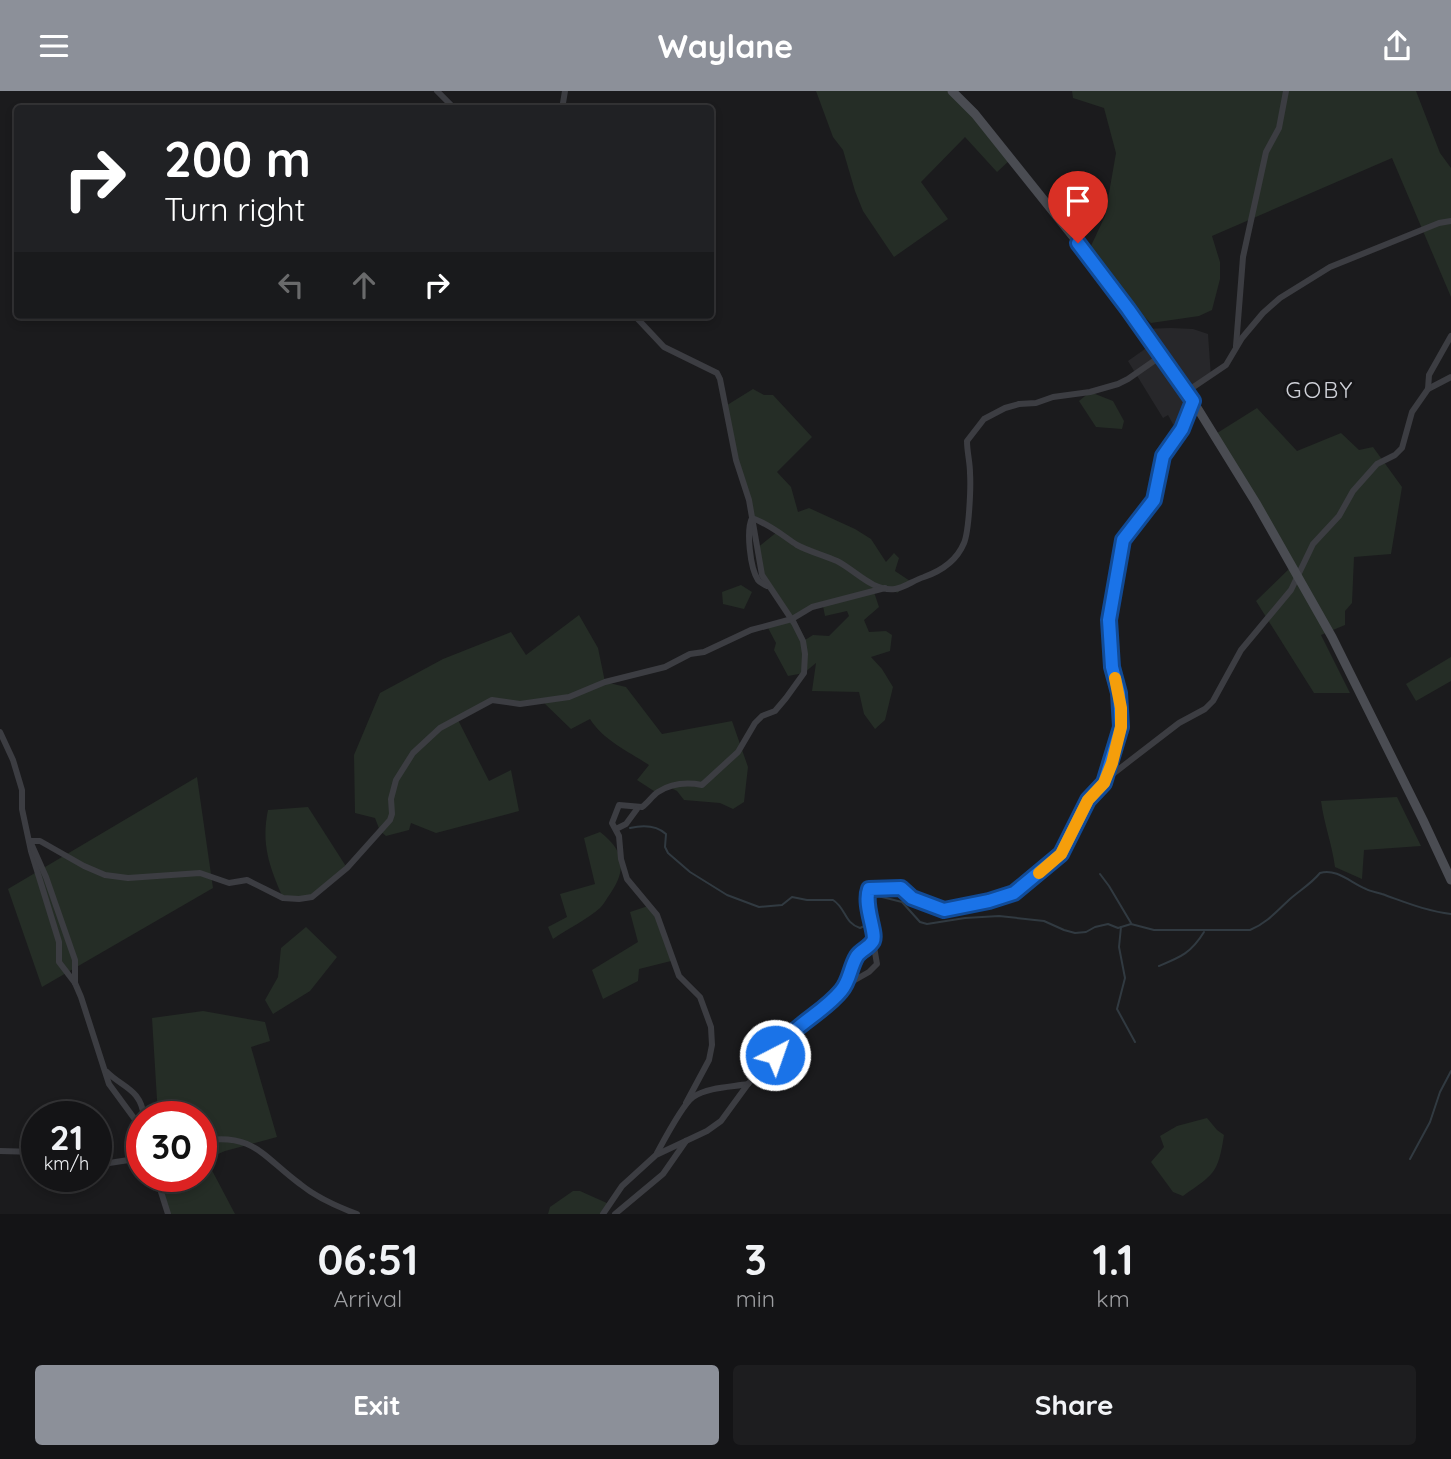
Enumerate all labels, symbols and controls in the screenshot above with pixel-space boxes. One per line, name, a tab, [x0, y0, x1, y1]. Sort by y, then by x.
text: Waylane	[658, 26, 793, 66]
icon: menu	[35, 27, 73, 65]
icon: share	[1378, 27, 1416, 65]
text: 200 m	[164, 128, 311, 189]
icon: right	[49, 133, 140, 224]
pin	[1048, 171, 1108, 243]
icon: arrive	[1059, 182, 1097, 220]
text: Turn right	[164, 189, 305, 229]
icon: left	[272, 266, 310, 304]
icon: ahead	[345, 266, 383, 304]
icon: right	[418, 266, 456, 304]
district label: GOBY	[1286, 375, 1354, 404]
position arrow	[738, 1018, 812, 1092]
speed limit sign: 30	[126, 1101, 217, 1192]
text: 21	[50, 1115, 83, 1159]
text: km/h	[44, 1152, 89, 1175]
text: 06:51	[317, 1233, 418, 1286]
text: 3	[744, 1233, 767, 1286]
text: 1.1	[1092, 1233, 1134, 1286]
text: Arrival	[333, 1284, 402, 1313]
text: min	[736, 1284, 775, 1313]
text: km	[1096, 1284, 1130, 1313]
button: Exit	[35, 1365, 719, 1445]
button: Share	[733, 1365, 1416, 1445]

